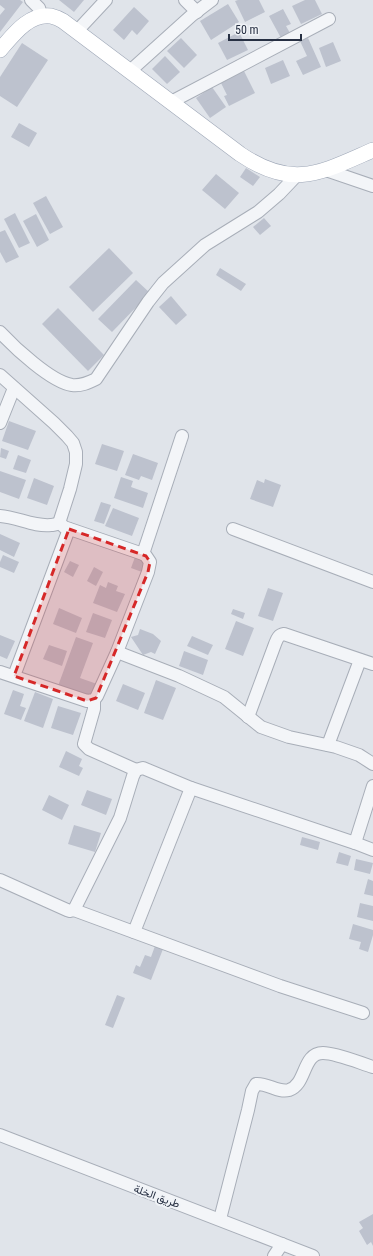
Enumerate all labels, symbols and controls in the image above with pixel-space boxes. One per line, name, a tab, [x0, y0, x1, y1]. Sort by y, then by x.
scale bar	[229, 16, 301, 42]
text: 50 m	[235, 23, 259, 37]
street label: طريق الخلة	[132, 1182, 182, 1211]

